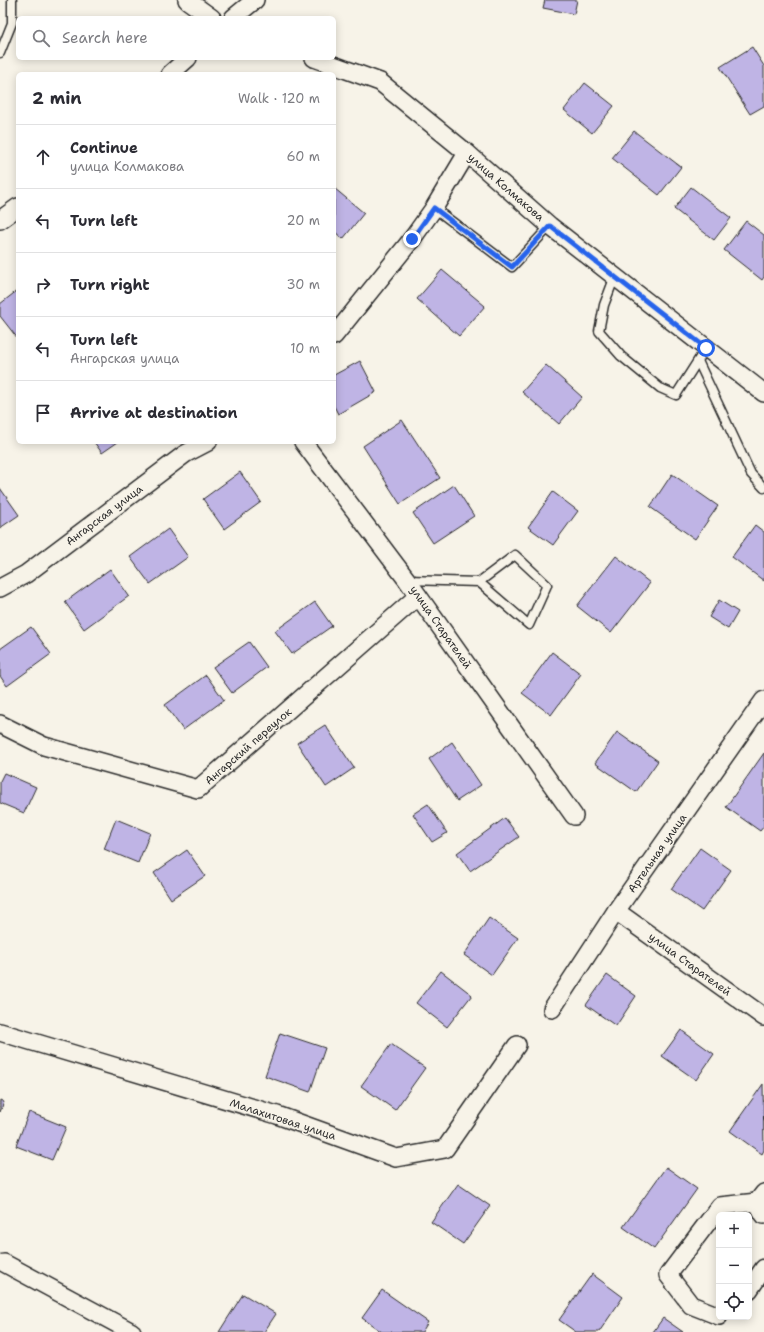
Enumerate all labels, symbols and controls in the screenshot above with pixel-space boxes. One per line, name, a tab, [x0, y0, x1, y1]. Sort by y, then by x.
search box	[16, 16, 336, 60]
icon: search	[30, 27, 52, 49]
text: Search here	[62, 28, 148, 48]
text: 2 min	[32, 87, 82, 109]
text: Walk · 120 m	[238, 90, 320, 107]
text: Continue	[70, 138, 138, 158]
icon: ahead	[32, 146, 54, 168]
text: 60 m	[287, 148, 320, 165]
street label: улица Колмакова	[464, 150, 547, 225]
text: улица Колмакова	[70, 158, 184, 175]
icon: left	[32, 210, 54, 232]
text: Turn left	[70, 211, 138, 231]
text: 20 m	[287, 212, 320, 229]
route end	[403, 230, 421, 248]
icon: right	[32, 274, 54, 296]
text: Turn right	[70, 275, 150, 295]
text: 30 m	[286, 276, 320, 293]
text: Turn left	[70, 330, 138, 350]
icon: left	[32, 338, 54, 360]
route start	[697, 339, 715, 357]
text: 10 m	[290, 340, 320, 357]
text: Ангарская улица	[70, 350, 179, 367]
icon: arrive	[32, 402, 54, 424]
text: Arrive at destination	[70, 403, 238, 423]
street label: Ангарская улица	[63, 481, 146, 549]
street label: улица Старателей	[406, 583, 475, 672]
street label: Ангарский переулок	[202, 704, 295, 788]
street label: Артельная улица	[625, 811, 690, 896]
street label: улица Старателей	[645, 929, 734, 999]
street label: Малахитовая улица	[228, 1095, 338, 1144]
map controls	[716, 1212, 752, 1320]
button: +	[716, 1212, 752, 1248]
button: −	[716, 1248, 752, 1284]
button: locate	[716, 1284, 752, 1320]

